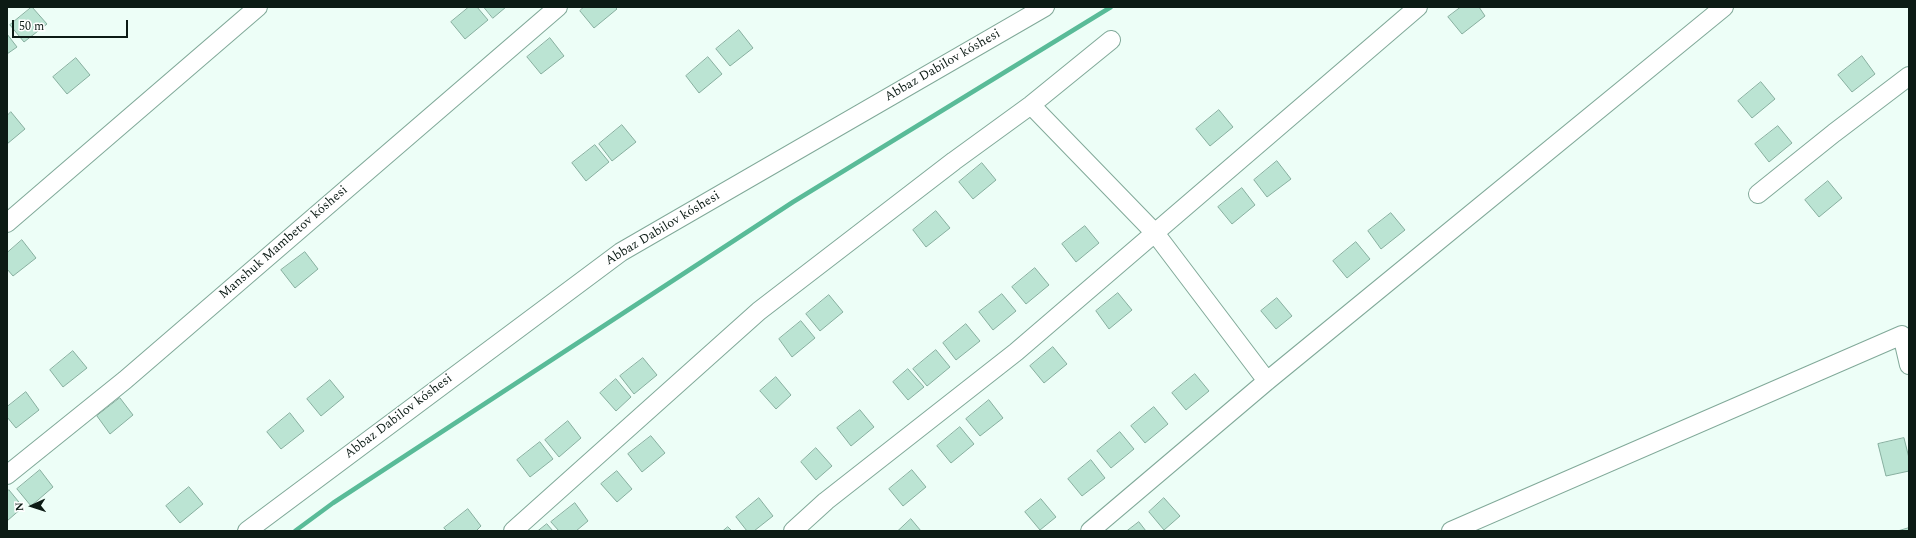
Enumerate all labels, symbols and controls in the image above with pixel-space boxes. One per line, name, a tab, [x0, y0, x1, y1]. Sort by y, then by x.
scale bar	[14, 12, 130, 38]
text: 50 m	[19, 17, 44, 36]
street label: Abbaz Dabilov kóshesi	[882, 26, 1004, 106]
street label: Manshuk Mambetov kóshesi	[217, 183, 351, 303]
street label: Abbaz Dabilov kóshesi	[603, 189, 723, 269]
street label: Abbaz Dabilov kóshesi	[342, 371, 456, 463]
north arrow	[12, 486, 52, 526]
text: N	[11, 502, 28, 512]

